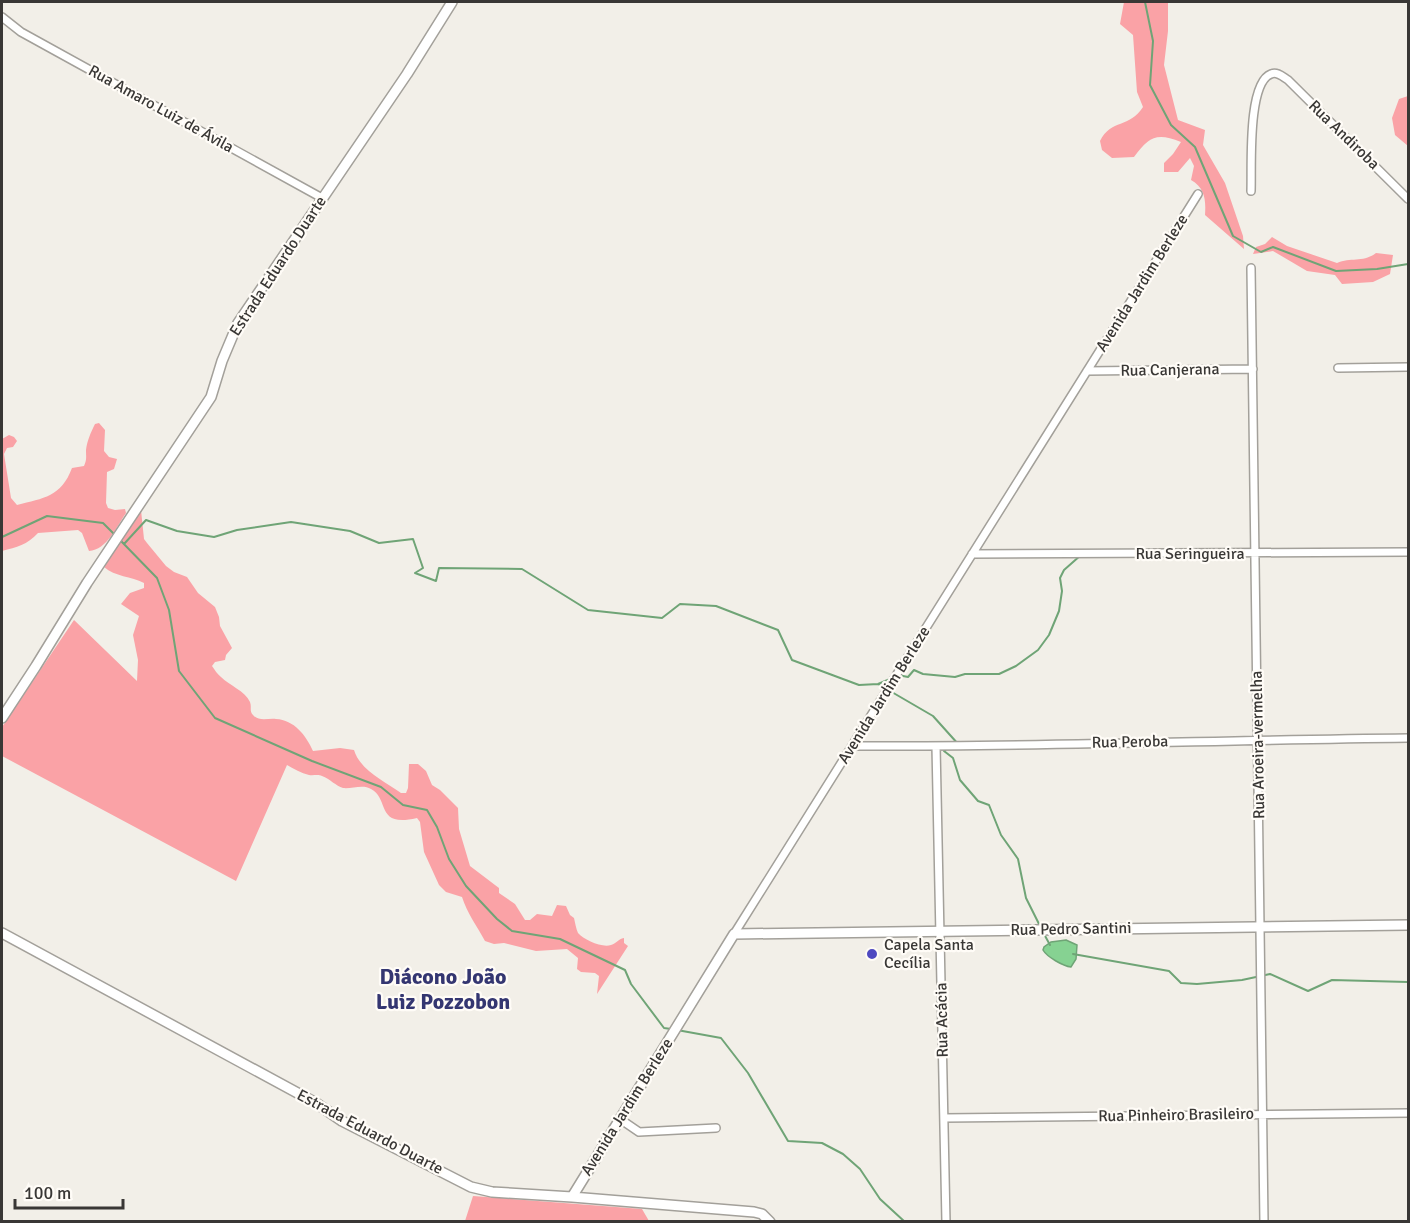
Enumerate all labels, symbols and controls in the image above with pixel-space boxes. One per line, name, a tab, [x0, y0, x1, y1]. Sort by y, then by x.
street label: Rua Amaro Luiz de Ávila	[85, 61, 237, 157]
street label: Rua Andiroba	[1304, 96, 1384, 174]
street label: Estrada Eduardo Duarte	[225, 192, 331, 340]
street label: Avenida Jardim Berleze	[1092, 211, 1192, 355]
street label: Rua Canjerana	[1120, 359, 1220, 381]
street label: Rua Seringueira	[1135, 544, 1245, 564]
street label: Avenida Jardim Berleze	[834, 623, 934, 767]
street label: Rua Aroeira-vermelha	[1247, 671, 1269, 819]
street label: Rua Peroba	[1091, 731, 1169, 753]
street label: Rua Pedro Santini	[1010, 918, 1132, 940]
place label: Capela Santa Cecília	[884, 935, 974, 973]
marker: Capela Santa Cecília	[865, 947, 879, 961]
district label: Diácono João Luiz Pozzobon	[376, 963, 510, 1015]
street label: Rua Acácia	[931, 982, 953, 1058]
street label: Avenida Jardim Berleze	[577, 1035, 677, 1179]
street label: Estrada Eduardo Duarte	[293, 1085, 447, 1179]
street label: Rua Pinheiro Brasileiro	[1098, 1104, 1254, 1126]
scale bar	[15, 1172, 123, 1210]
text: 100 m	[24, 1182, 71, 1204]

